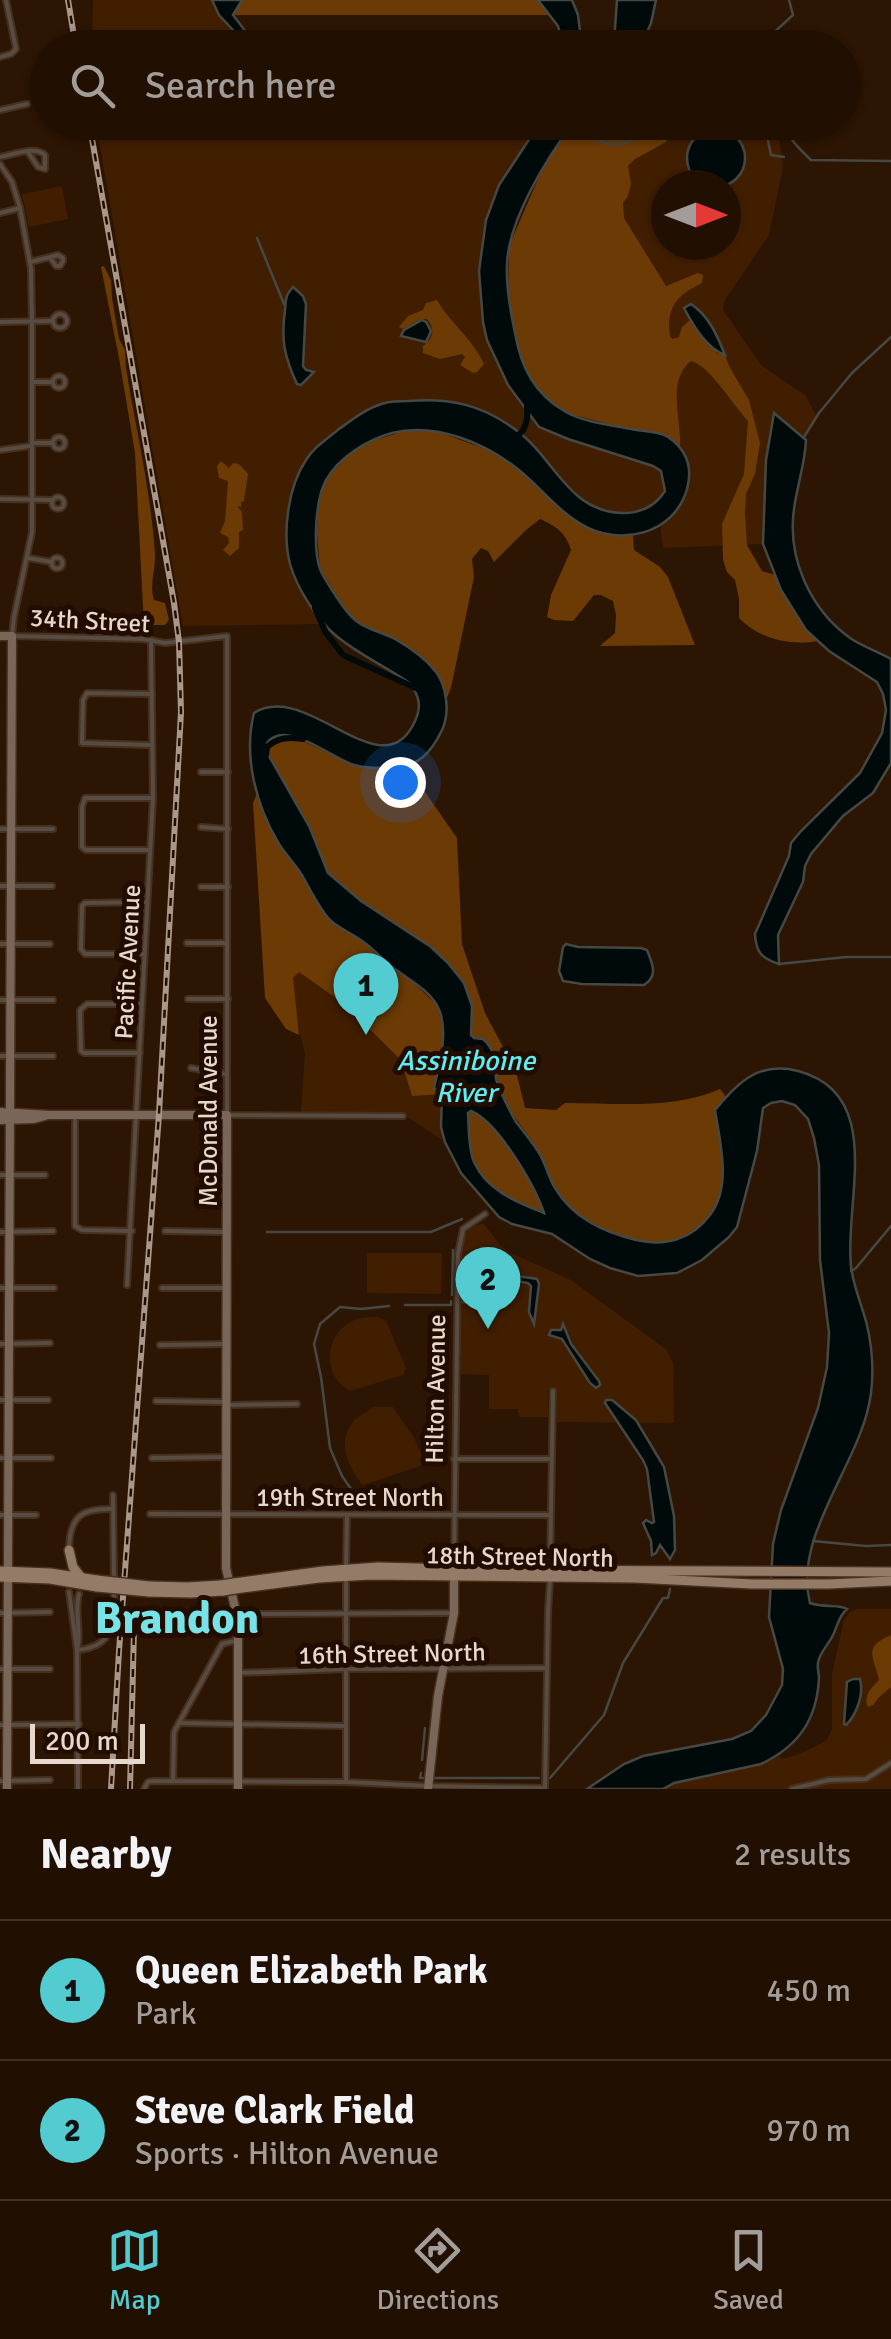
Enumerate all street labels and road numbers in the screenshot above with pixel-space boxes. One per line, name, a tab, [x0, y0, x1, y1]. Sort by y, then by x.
street label: 34th Street	[29, 602, 151, 639]
street label: Pacific Avenue	[108, 884, 147, 1040]
street label: McDonald Avenue	[193, 1015, 224, 1207]
street label: Hilton Avenue	[419, 1314, 452, 1464]
street label: 19th Street North	[256, 1482, 444, 1513]
street label: 18th Street North	[426, 1539, 614, 1574]
street label: 16th Street North	[298, 1636, 486, 1671]

